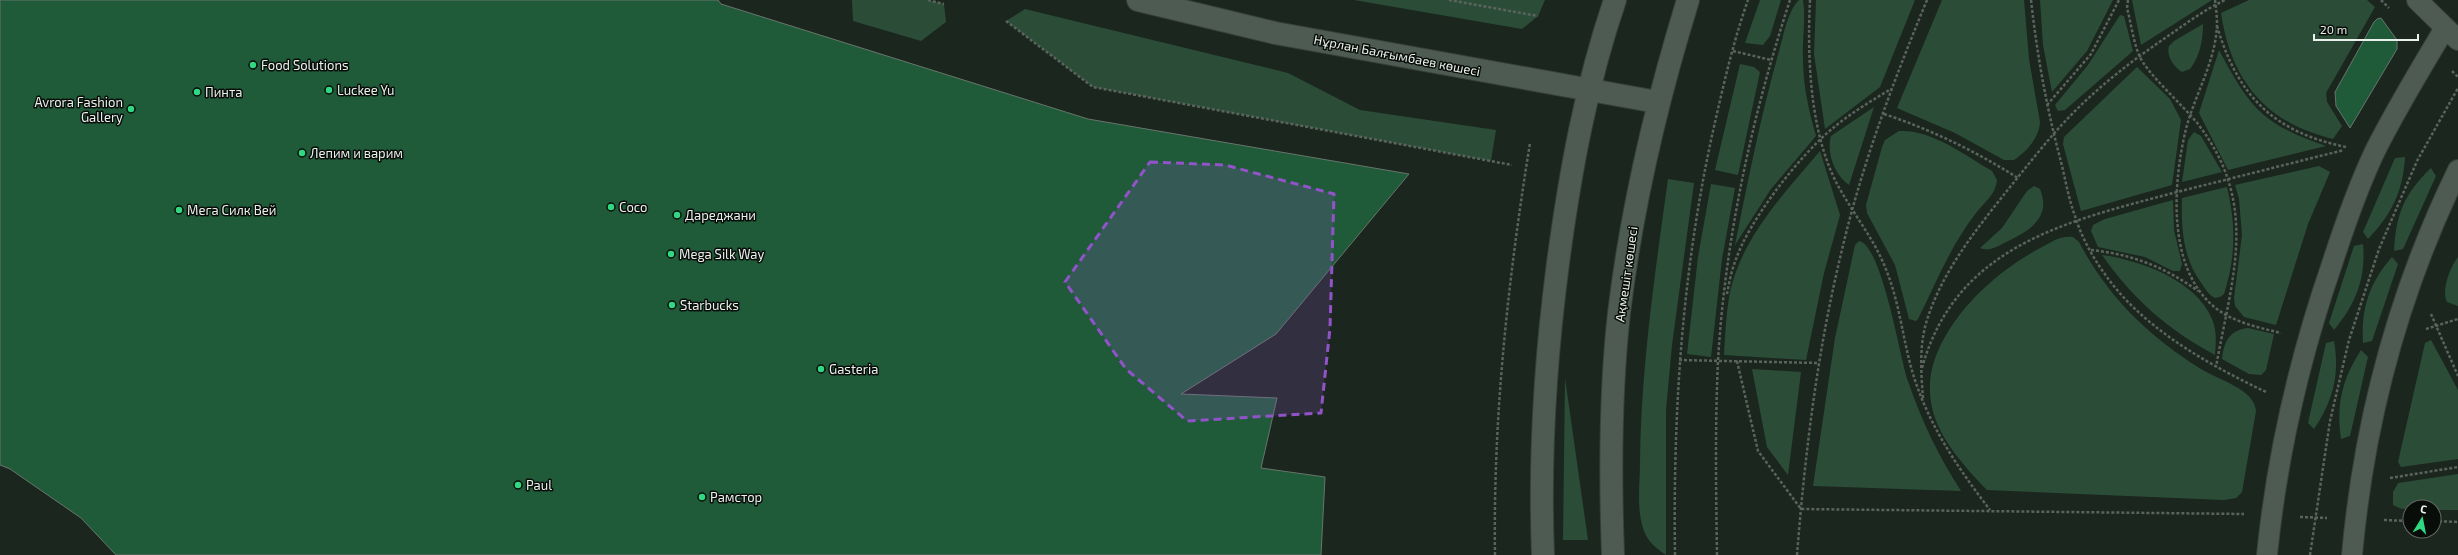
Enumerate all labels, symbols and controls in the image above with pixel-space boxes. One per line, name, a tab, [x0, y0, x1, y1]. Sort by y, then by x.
scale bar	[2314, 16, 2418, 42]
text: 20 m	[2320, 22, 2347, 36]
street label: Нұрлан Балғымбаев көшесі	[1312, 31, 1482, 79]
place label: Food Solutions	[261, 57, 349, 73]
marker: Food Solutions	[248, 60, 258, 70]
place label: Luckee Yu	[337, 82, 394, 98]
place label: Пинта	[205, 84, 242, 100]
marker: Luckee Yu	[324, 85, 334, 95]
marker: Пинта	[192, 87, 202, 97]
place label: Avrora Fashion Gallery	[34, 94, 123, 125]
marker: Avrora Fashion Gallery	[126, 104, 136, 114]
place label: Лепим и варим	[310, 145, 403, 161]
marker: Лепим и варим	[297, 148, 307, 158]
place label: Coco	[619, 199, 647, 215]
place label: Мега Силк Вей	[187, 202, 276, 218]
marker: Coco	[606, 202, 616, 212]
marker: Мега Силк Вей	[174, 205, 184, 215]
place label: Дареджани	[685, 207, 756, 223]
marker: Дареджани	[672, 210, 682, 220]
street label: Ақмешіт көшесі	[1611, 225, 1641, 323]
place label: Mega Silk Way	[679, 246, 765, 262]
marker: Mega Silk Way	[666, 249, 676, 259]
place label: Starbucks	[680, 297, 739, 313]
marker: Starbucks	[667, 300, 677, 310]
place label: Gasteria	[829, 361, 878, 377]
marker: Gasteria	[816, 364, 826, 374]
place label: Paul	[526, 477, 552, 493]
marker: Paul	[513, 480, 523, 490]
place label: Рамстор	[710, 489, 762, 505]
marker: Рамстор	[697, 492, 707, 502]
north arrow	[2402, 499, 2442, 539]
text: С	[2420, 502, 2429, 516]

